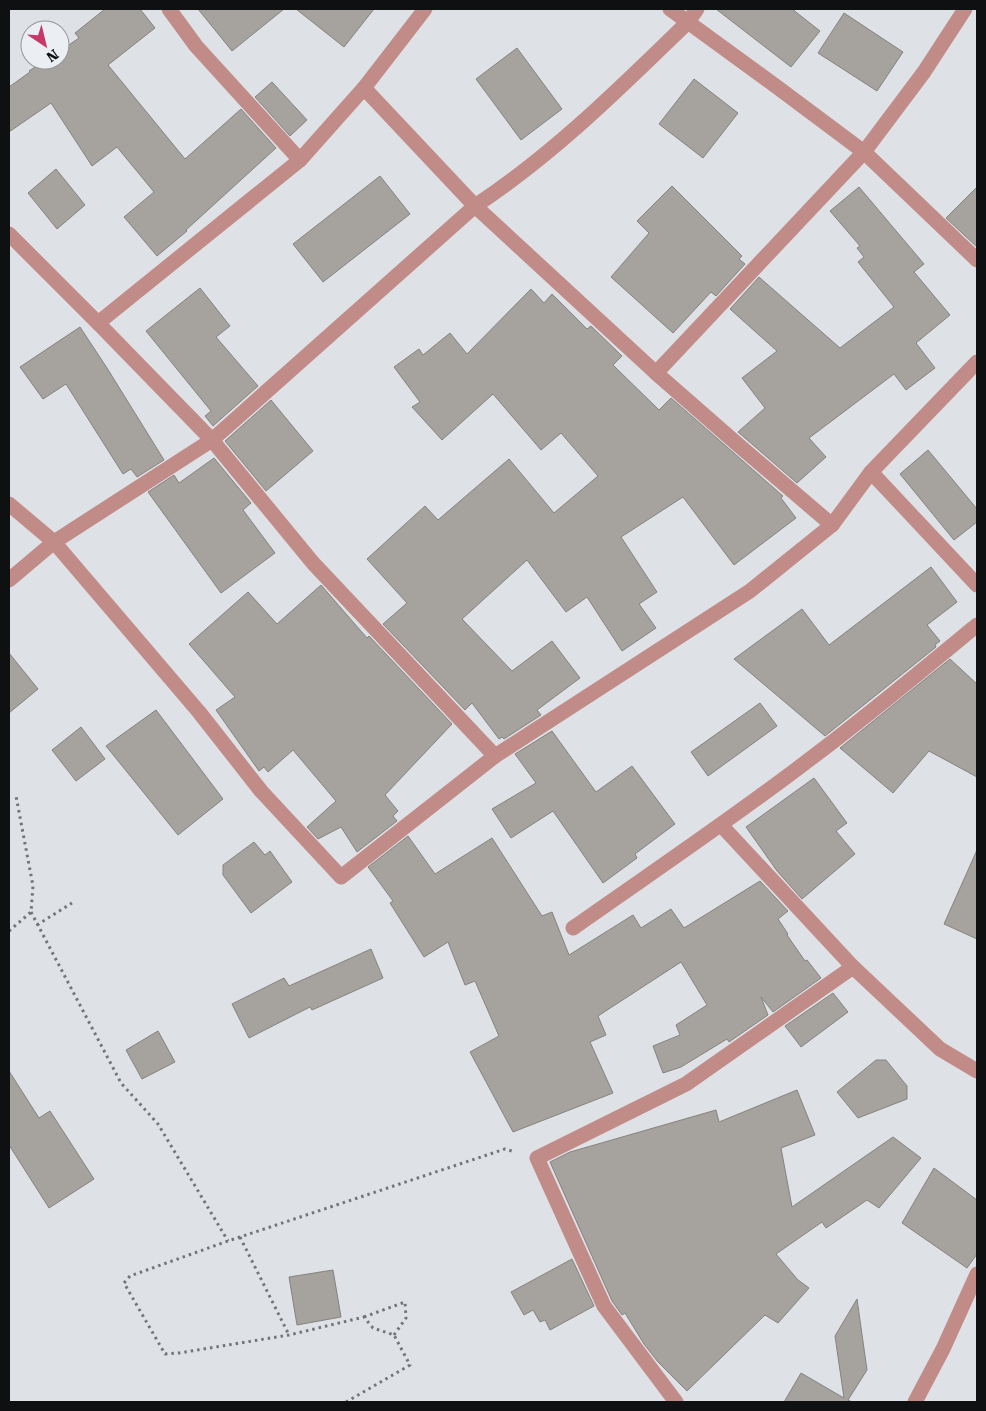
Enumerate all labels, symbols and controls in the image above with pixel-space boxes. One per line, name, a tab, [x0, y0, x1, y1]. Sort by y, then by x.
north arrow	[20, 20, 70, 70]
text: N	[43, 46, 61, 65]

